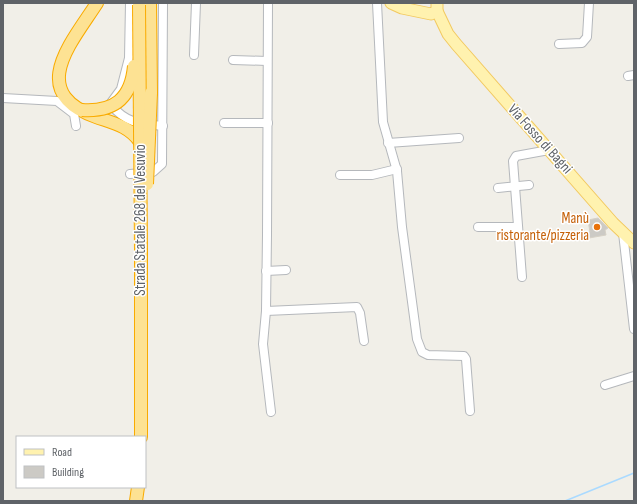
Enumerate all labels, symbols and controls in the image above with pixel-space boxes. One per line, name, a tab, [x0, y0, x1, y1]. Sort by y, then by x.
street label: Via Fosso di Bagni	[504, 100, 577, 178]
street label: Strada Statale 268 del Vesuvio	[131, 144, 150, 296]
place label: Manù ristorante/pizzeria	[497, 209, 589, 245]
marker: Manù ristorante/pizzeria	[592, 222, 602, 232]
legend	[16, 436, 146, 488]
text: Road	[52, 445, 72, 460]
text: Building	[52, 465, 84, 480]

